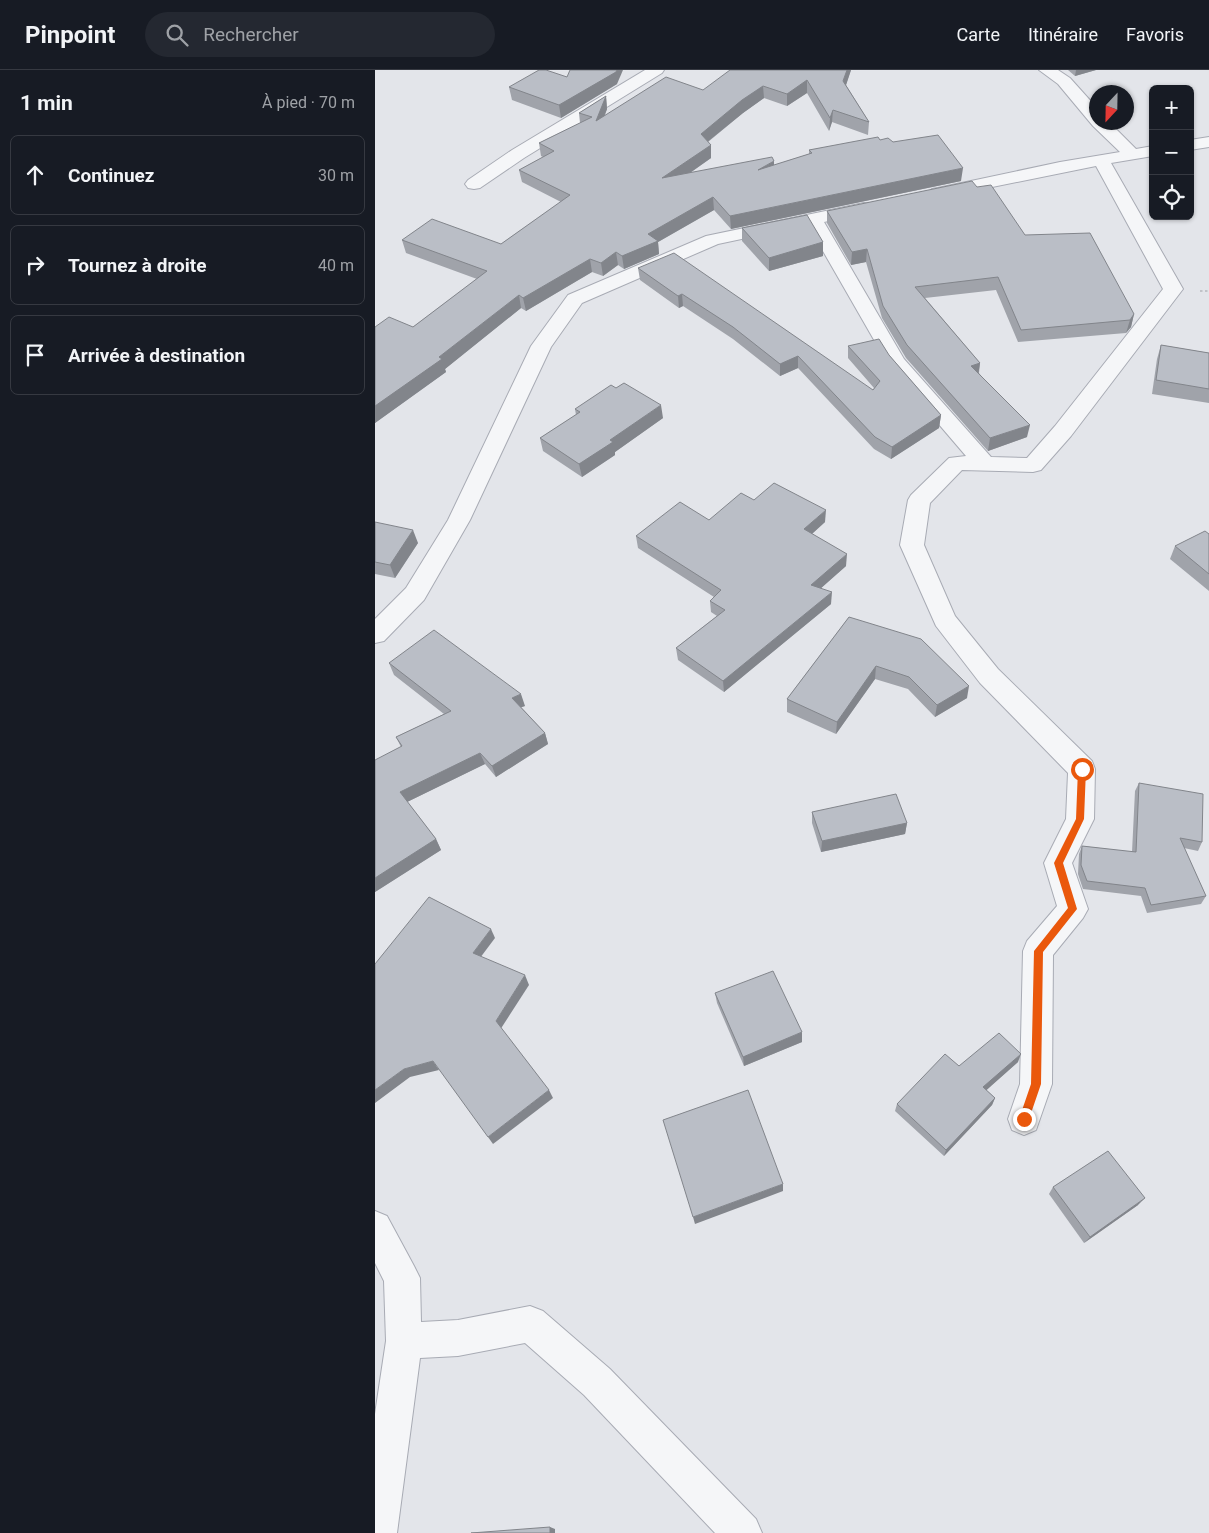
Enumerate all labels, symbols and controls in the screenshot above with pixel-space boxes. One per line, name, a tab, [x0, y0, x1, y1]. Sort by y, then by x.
search box	[145, 12, 495, 57]
text: Pinpoint	[25, 21, 115, 49]
icon: search	[163, 21, 191, 49]
text: Rechercher	[203, 23, 299, 46]
text: Carte	[957, 24, 1000, 45]
text: Itinéraire	[1028, 24, 1098, 45]
text: Favoris	[1126, 24, 1184, 45]
north arrow	[1089, 85, 1134, 130]
map controls	[1149, 85, 1194, 220]
button: +	[1149, 85, 1194, 130]
text: 1 min	[20, 91, 73, 115]
text: À pied · 70 m	[262, 93, 355, 112]
button: −	[1149, 130, 1194, 175]
icon: ahead	[21, 161, 49, 189]
text: Continuez	[68, 164, 154, 187]
text: 30 m	[318, 166, 354, 185]
button: locate	[1149, 175, 1194, 220]
icon: right	[21, 251, 49, 279]
text: Tournez à droite	[68, 254, 207, 277]
text: 40 m	[318, 256, 354, 275]
icon: arrive	[21, 341, 49, 369]
text: Arrivée à destination	[68, 344, 245, 367]
route start	[1071, 758, 1094, 781]
route end	[1013, 1108, 1036, 1131]

